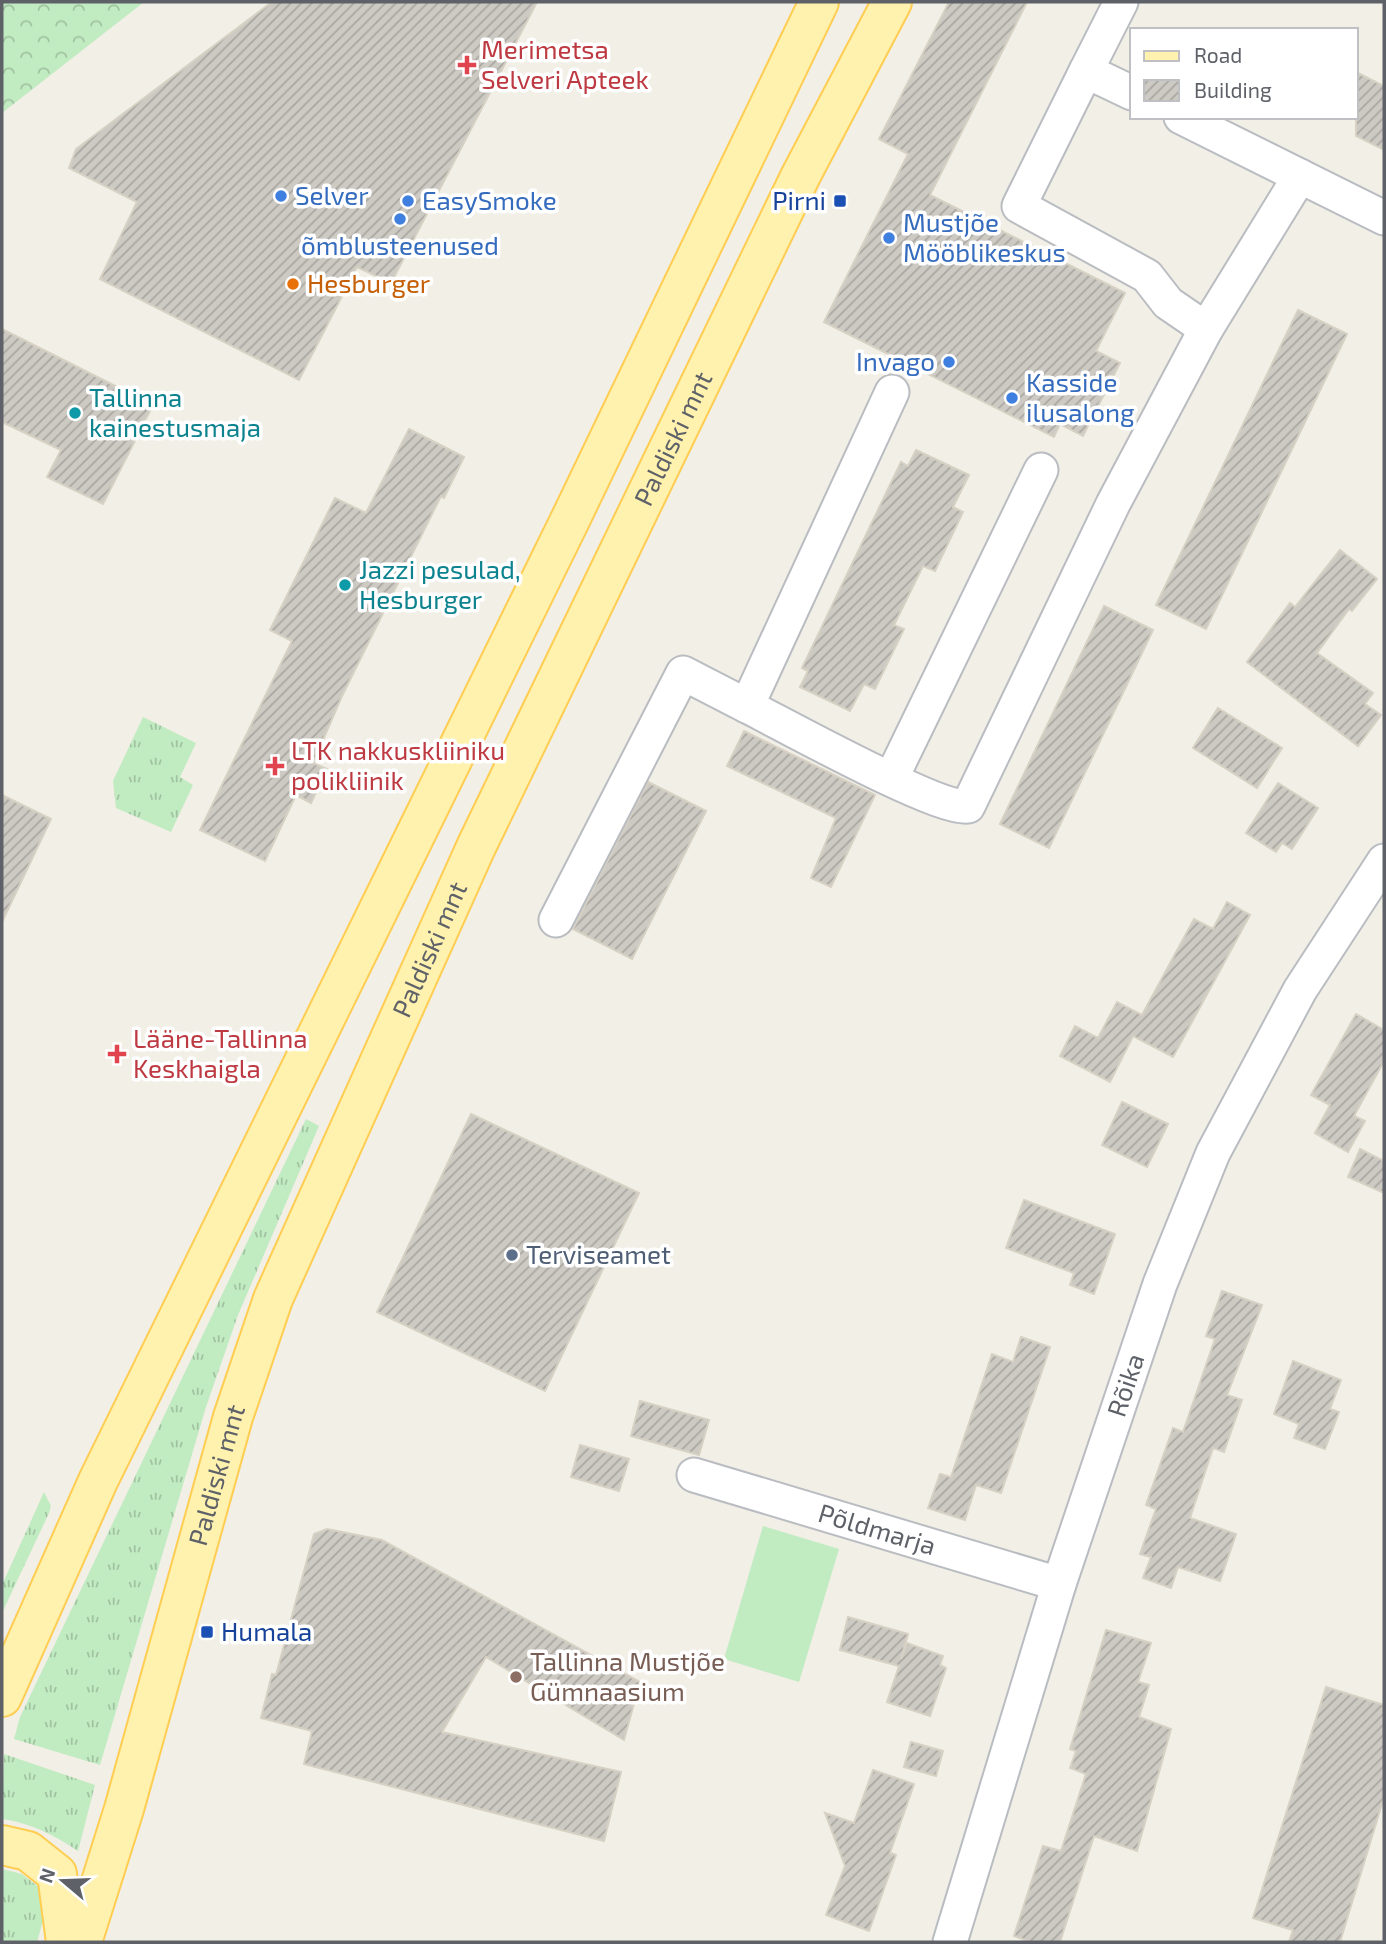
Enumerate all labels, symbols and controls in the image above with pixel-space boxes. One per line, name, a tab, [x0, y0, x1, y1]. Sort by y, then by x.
legend	[1130, 28, 1358, 119]
place label: Merimetsa Selveri Apteek	[481, 33, 649, 94]
text: Road	[1194, 42, 1242, 67]
marker: Merimetsa Selveri Apteek	[459, 57, 475, 73]
text: Building	[1194, 77, 1272, 102]
place label: Selver	[295, 179, 369, 210]
place label: EasySmoke	[422, 184, 557, 215]
place label: Pirni	[772, 184, 826, 215]
marker: Selver	[273, 188, 289, 204]
marker: EasySmoke	[400, 193, 416, 209]
marker: Pirni	[832, 193, 848, 209]
place label: Mustjõe Mööblikeskus	[903, 206, 1066, 267]
marker: õmblusteenused	[392, 211, 408, 227]
place label: õmblusteenused	[301, 229, 499, 260]
marker: Mustjõe Mööblikeskus	[881, 230, 897, 246]
place label: Hesburger	[307, 267, 430, 298]
marker: Hesburger	[285, 276, 301, 292]
place label: Invago	[856, 345, 935, 376]
marker: Invago	[941, 354, 957, 370]
street label: Paldiski mnt	[627, 366, 718, 510]
place label: Kasside ilusalong	[1026, 366, 1135, 427]
place label: Tallinna kainestusmaja	[89, 381, 261, 442]
marker: Kasside ilusalong	[1004, 390, 1020, 406]
marker: Tallinna kainestusmaja	[67, 405, 83, 421]
place label: Jazzi pesulad, Hesburger	[359, 553, 521, 614]
marker: Jazzi pesulad, Hesburger	[337, 577, 353, 593]
place label: LTK nakkuskliiniku polikliinik	[291, 734, 505, 795]
marker: LTK nakkuskliiniku polikliinik	[265, 756, 285, 776]
street label: Paldiski mnt	[385, 876, 472, 1022]
place label: Lääne-Tallinna Keskhaigla	[133, 1022, 308, 1083]
marker: Lääne-Tallinna Keskhaigla	[107, 1044, 127, 1064]
place label: Terviseamet	[526, 1238, 671, 1269]
marker: Terviseamet	[504, 1247, 520, 1263]
street label: Rõika	[1099, 1349, 1150, 1420]
street label: Paldiski mnt	[181, 1400, 250, 1549]
street label: Põldmarja	[815, 1496, 940, 1560]
place label: Humala	[221, 1615, 312, 1646]
marker: Humala	[199, 1624, 215, 1640]
place label: Tallinna Mustjõe Gümnaasium	[530, 1645, 725, 1706]
marker: Tallinna Mustjõe Gümnaasium	[508, 1669, 524, 1685]
north arrow	[28, 1846, 98, 1916]
text: N	[33, 1865, 60, 1886]

